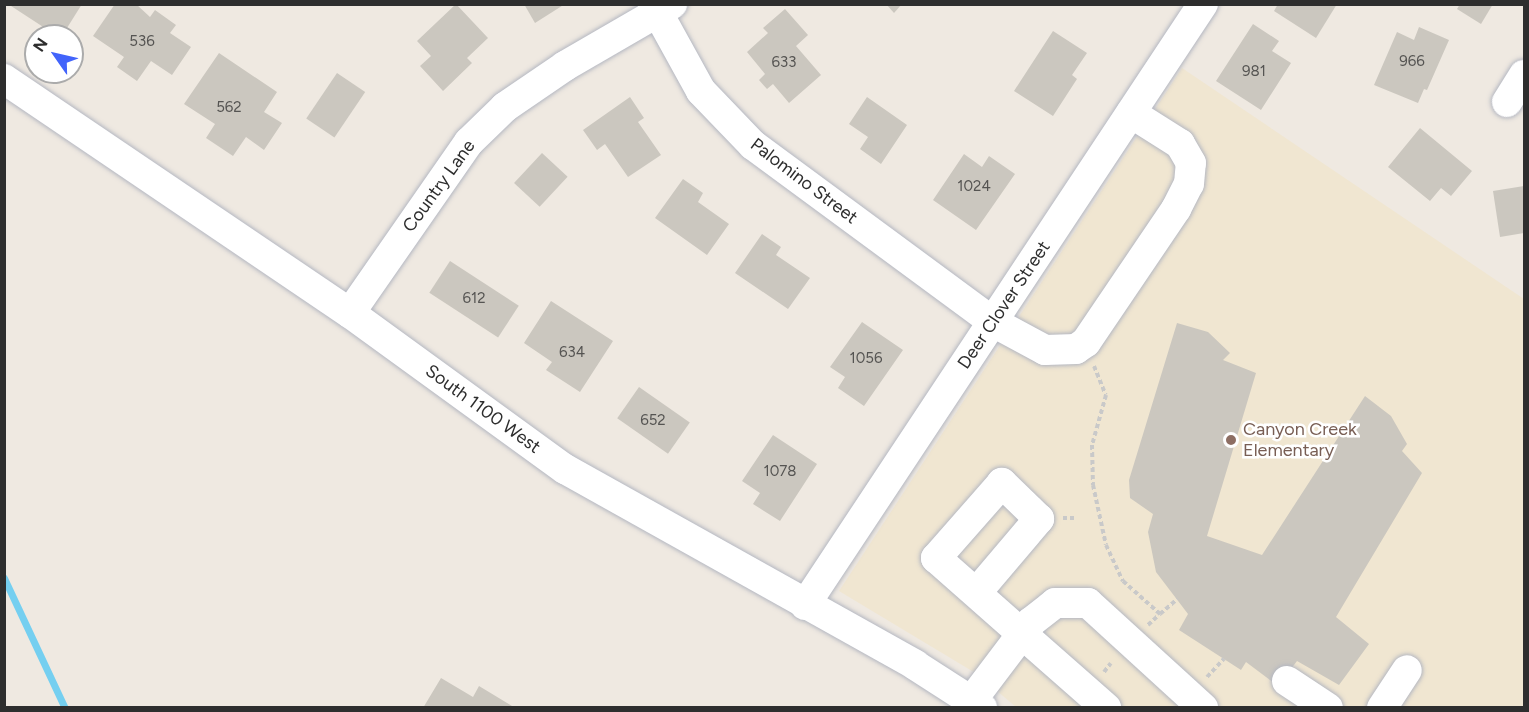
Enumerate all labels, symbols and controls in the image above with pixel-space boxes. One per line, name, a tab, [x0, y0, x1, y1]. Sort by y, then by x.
north arrow	[24, 24, 84, 84]
house number: 536	[129, 33, 155, 51]
text: N	[29, 34, 52, 55]
house number: 966	[1399, 53, 1425, 71]
house number: 633	[772, 54, 796, 72]
house number: 981	[1242, 63, 1266, 81]
house number: 562	[216, 99, 242, 117]
street label: Palomino Street	[746, 134, 862, 228]
street label: Country Lane	[398, 136, 480, 236]
house number: 1024	[957, 178, 991, 196]
street label: Deer Clover Street	[953, 237, 1055, 373]
house number: 612	[462, 290, 486, 308]
house number: 634	[559, 344, 585, 362]
house number: 1056	[850, 350, 882, 368]
street label: South 1100 West	[421, 360, 545, 458]
house number: 652	[640, 412, 666, 430]
place label: Canyon Creek Elementary	[1243, 419, 1357, 462]
marker: Canyon Creek Elementary	[1224, 433, 1238, 447]
house number: 1078	[763, 463, 797, 481]

